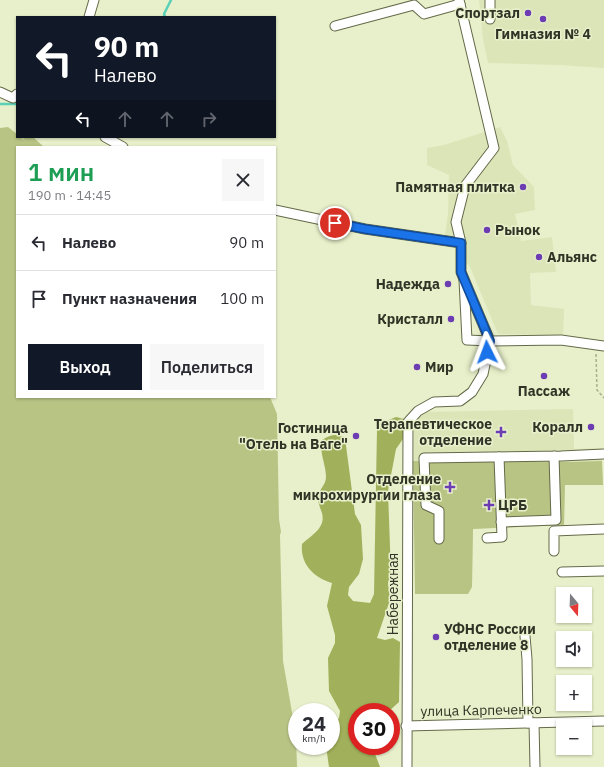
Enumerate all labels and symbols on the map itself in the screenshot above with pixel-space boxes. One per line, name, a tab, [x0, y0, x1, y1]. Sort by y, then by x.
place label: Спортзал	[455, 4, 520, 22]
marker: Спортзал	[523, 8, 533, 18]
marker: Гимназия № 4	[538, 14, 548, 24]
place label: Гимназия № 4	[495, 25, 591, 43]
place label: Памятная плитка	[395, 178, 515, 196]
marker: Памятная плитка	[518, 182, 528, 192]
pin	[318, 206, 352, 240]
place label: Рынок	[495, 221, 540, 239]
marker: Рынок	[482, 225, 492, 235]
place label: Альянс	[547, 248, 597, 266]
marker: Альянс	[534, 252, 544, 262]
place label: Надежда	[376, 275, 440, 293]
marker: Надежда	[443, 279, 453, 289]
place label: Кристалл	[377, 310, 443, 328]
marker: Кристалл	[446, 314, 456, 324]
position arrow	[466, 331, 508, 373]
place label: Мир	[425, 358, 454, 376]
marker: Мир	[412, 362, 422, 372]
marker: Пассаж	[539, 371, 549, 381]
place label: Пассаж	[518, 382, 570, 400]
place label: Терапевтическое отделение	[374, 415, 492, 449]
place label: Коралл	[532, 418, 583, 436]
place label: Гостиница "Отель на Ваге"	[239, 419, 348, 453]
marker: Коралл	[586, 422, 596, 432]
marker: Терапевтическое отделение	[495, 426, 507, 438]
marker: Гостиница "Отель на Ваге"	[351, 431, 361, 441]
place label: Отделение микрохирургии глаза	[293, 470, 441, 504]
marker: Отделение микрохирургии глаза	[444, 481, 456, 493]
place label: ЦРБ	[498, 496, 527, 514]
marker: ЦРБ	[483, 499, 495, 511]
street label: Набережная	[384, 553, 402, 635]
north arrow	[556, 587, 592, 623]
place label: УФНС России отделение 8	[444, 620, 536, 654]
marker: УФНС России отделение 8	[431, 632, 441, 642]
street label: улица Карпеченко	[420, 700, 542, 720]
speed limit sign: 30	[348, 703, 400, 755]

